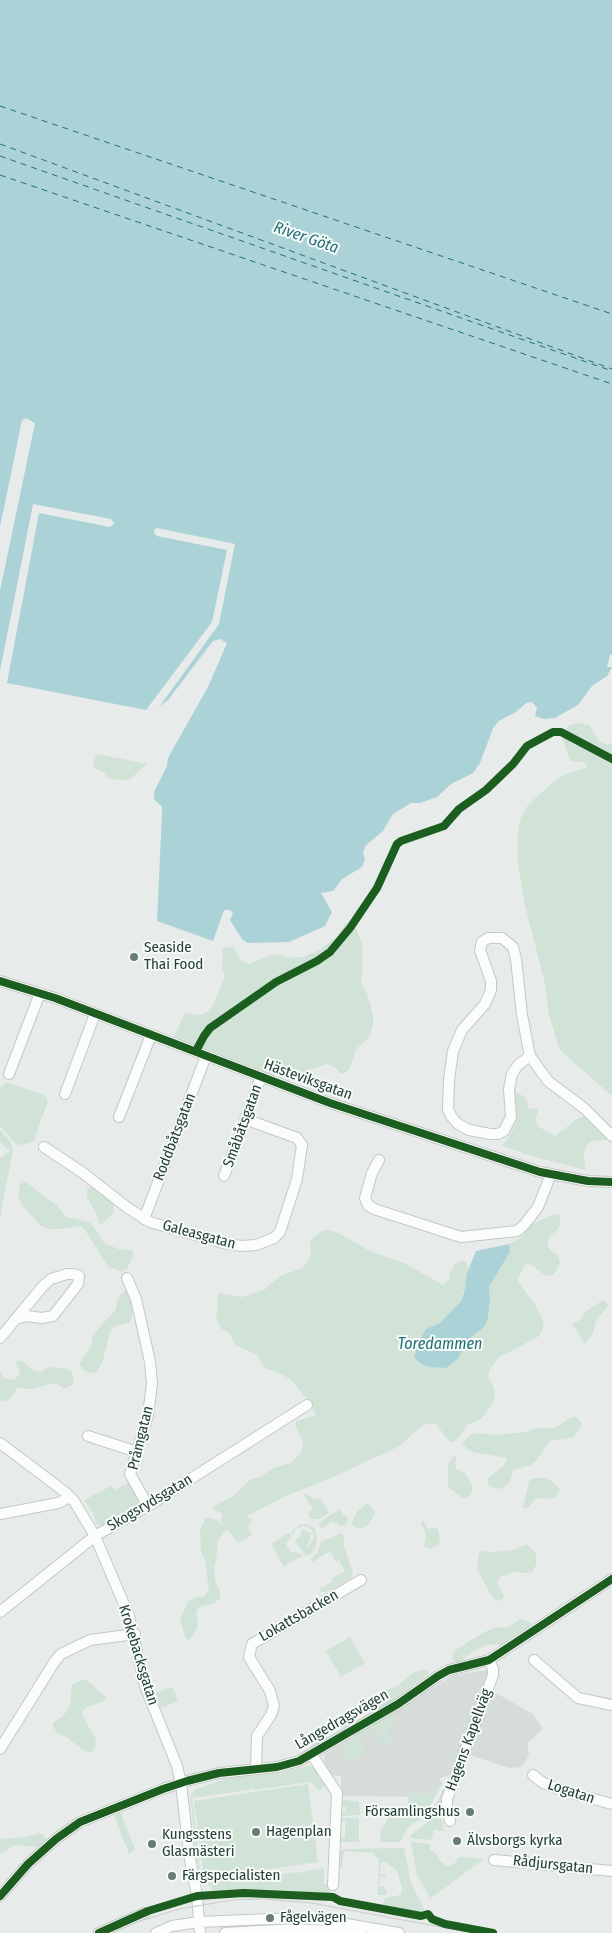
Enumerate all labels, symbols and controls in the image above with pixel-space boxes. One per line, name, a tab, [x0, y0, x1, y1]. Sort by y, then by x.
water label: River Göta	[271, 218, 341, 258]
place label: Seaside Thai Food	[144, 939, 203, 974]
marker: Seaside Thai Food	[128, 951, 140, 963]
street label: Hästeviksgatan	[261, 1056, 355, 1104]
street label: Småbåtsgatan	[220, 1082, 266, 1170]
street label: Roddbåtsgatan	[150, 1091, 200, 1183]
street label: Galeasgatan	[161, 1217, 237, 1253]
water label: Toredammen	[398, 1335, 482, 1355]
street label: Pråmgatan	[124, 1404, 158, 1472]
street label: Skogsrydsgatan	[104, 1471, 196, 1535]
street label: Lokattsbacken	[256, 1586, 342, 1646]
street label: Krokebacksgatan	[114, 1603, 162, 1707]
street label: Långedragsvägen	[292, 1686, 392, 1754]
street label: Hagens Kapellväg	[442, 1686, 496, 1794]
street label: Logatan	[545, 1776, 597, 1808]
place label: Församlingshus	[365, 1803, 460, 1821]
marker: Församlingshus	[464, 1806, 476, 1818]
place label: Hagenplan	[266, 1823, 332, 1841]
place label: Kungsstens Glasmästeri	[162, 1826, 234, 1861]
marker: Hagenplan	[250, 1826, 262, 1838]
place label: Älvsborgs kyrka	[467, 1832, 562, 1850]
marker: Älvsborgs kyrka	[451, 1835, 463, 1847]
marker: Kungsstens Glasmästeri	[146, 1838, 158, 1850]
street label: Rådjursgatan	[512, 1852, 594, 1878]
place label: Färgspecialisten	[182, 1867, 280, 1885]
marker: Färgspecialisten	[166, 1870, 178, 1882]
place label: Fågelvägen	[280, 1909, 347, 1927]
marker: Fågelvägen	[264, 1912, 276, 1924]

